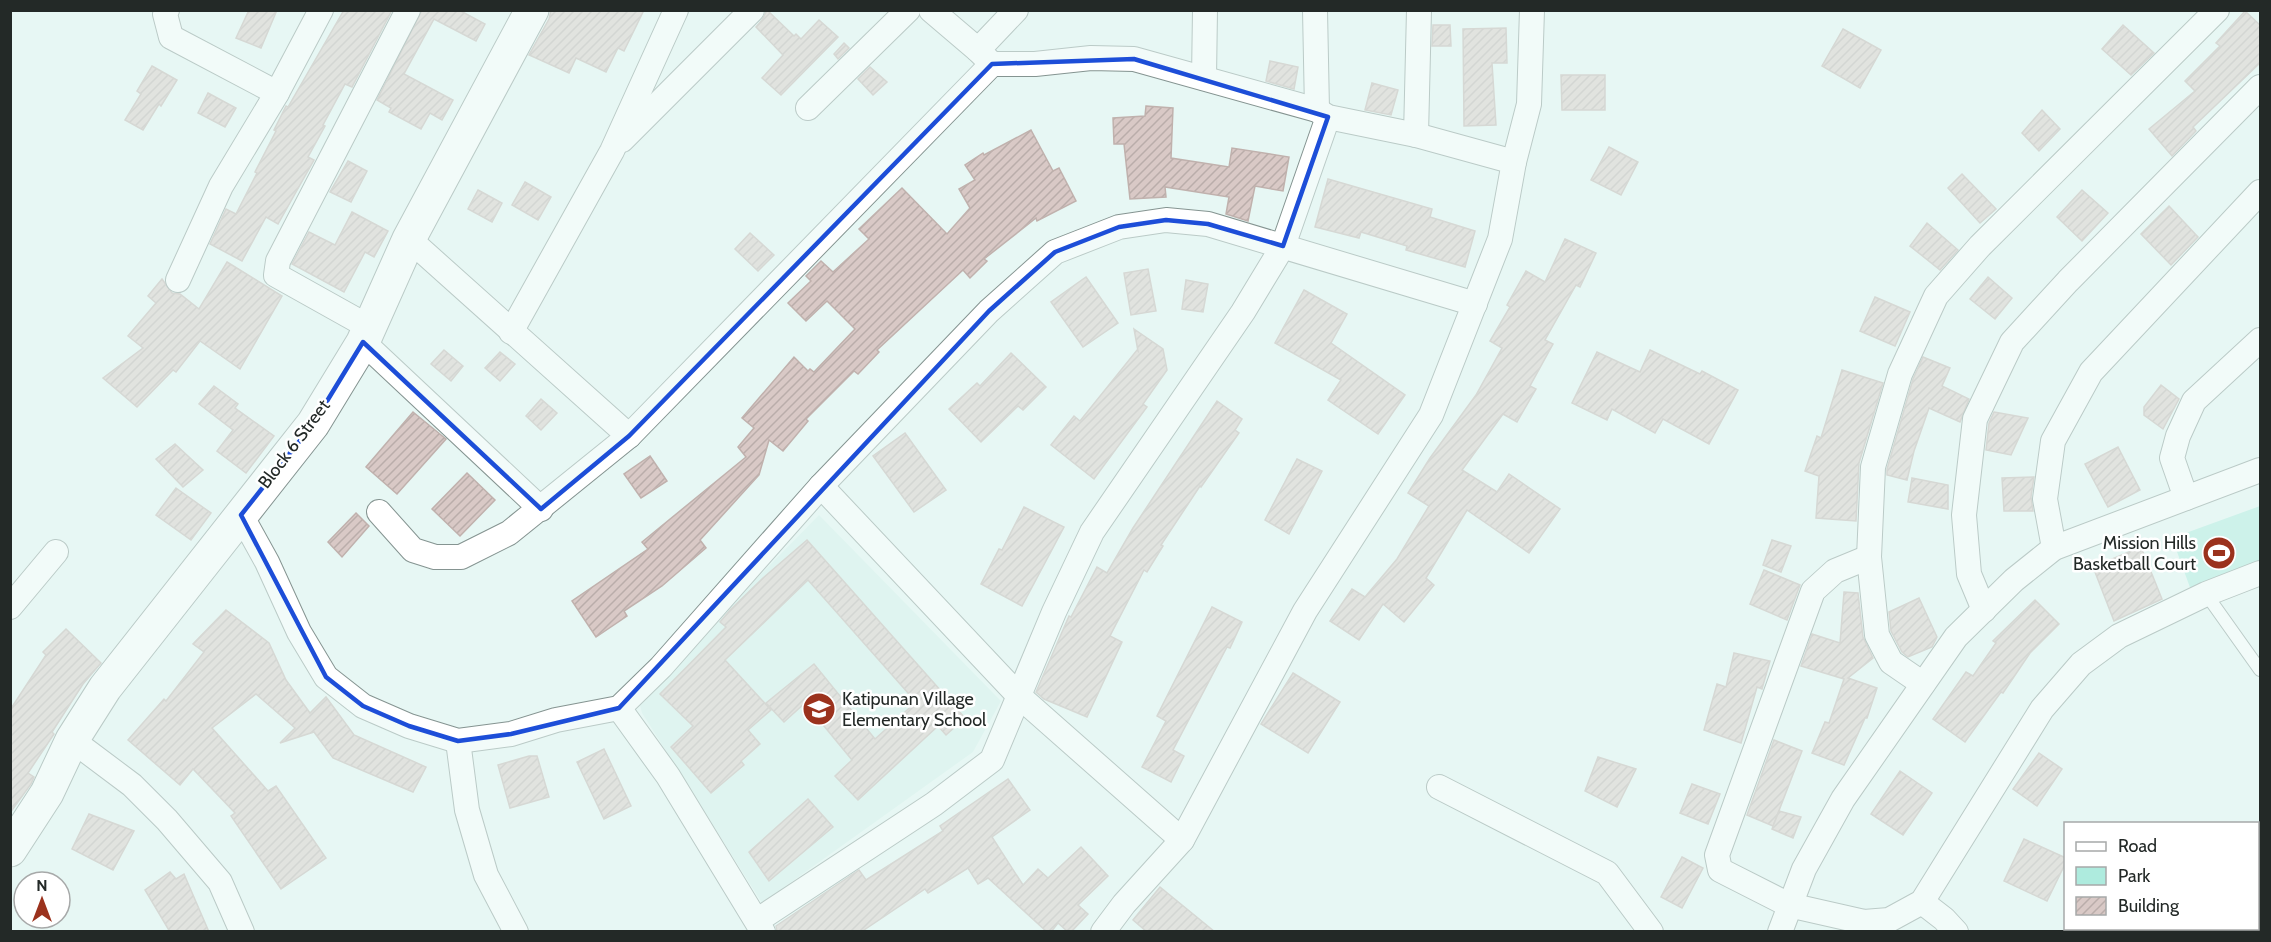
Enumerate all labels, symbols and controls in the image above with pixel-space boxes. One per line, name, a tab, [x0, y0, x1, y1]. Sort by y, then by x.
street label: Block 6 Street	[253, 395, 335, 493]
place label: Mission Hills Basketball Court	[2073, 532, 2196, 575]
sports icon: Mission Hills Basketball Court	[2201, 535, 2237, 571]
place label: Katipunan Village Elementary School	[842, 688, 987, 731]
school or university icon: Katipunan Village Elementary School	[801, 691, 837, 727]
legend	[2064, 822, 2259, 930]
text: Road	[2118, 835, 2157, 857]
text: Park	[2118, 865, 2151, 887]
north arrow	[12, 870, 72, 930]
text: N	[36, 876, 48, 895]
text: Building	[2118, 895, 2180, 917]

